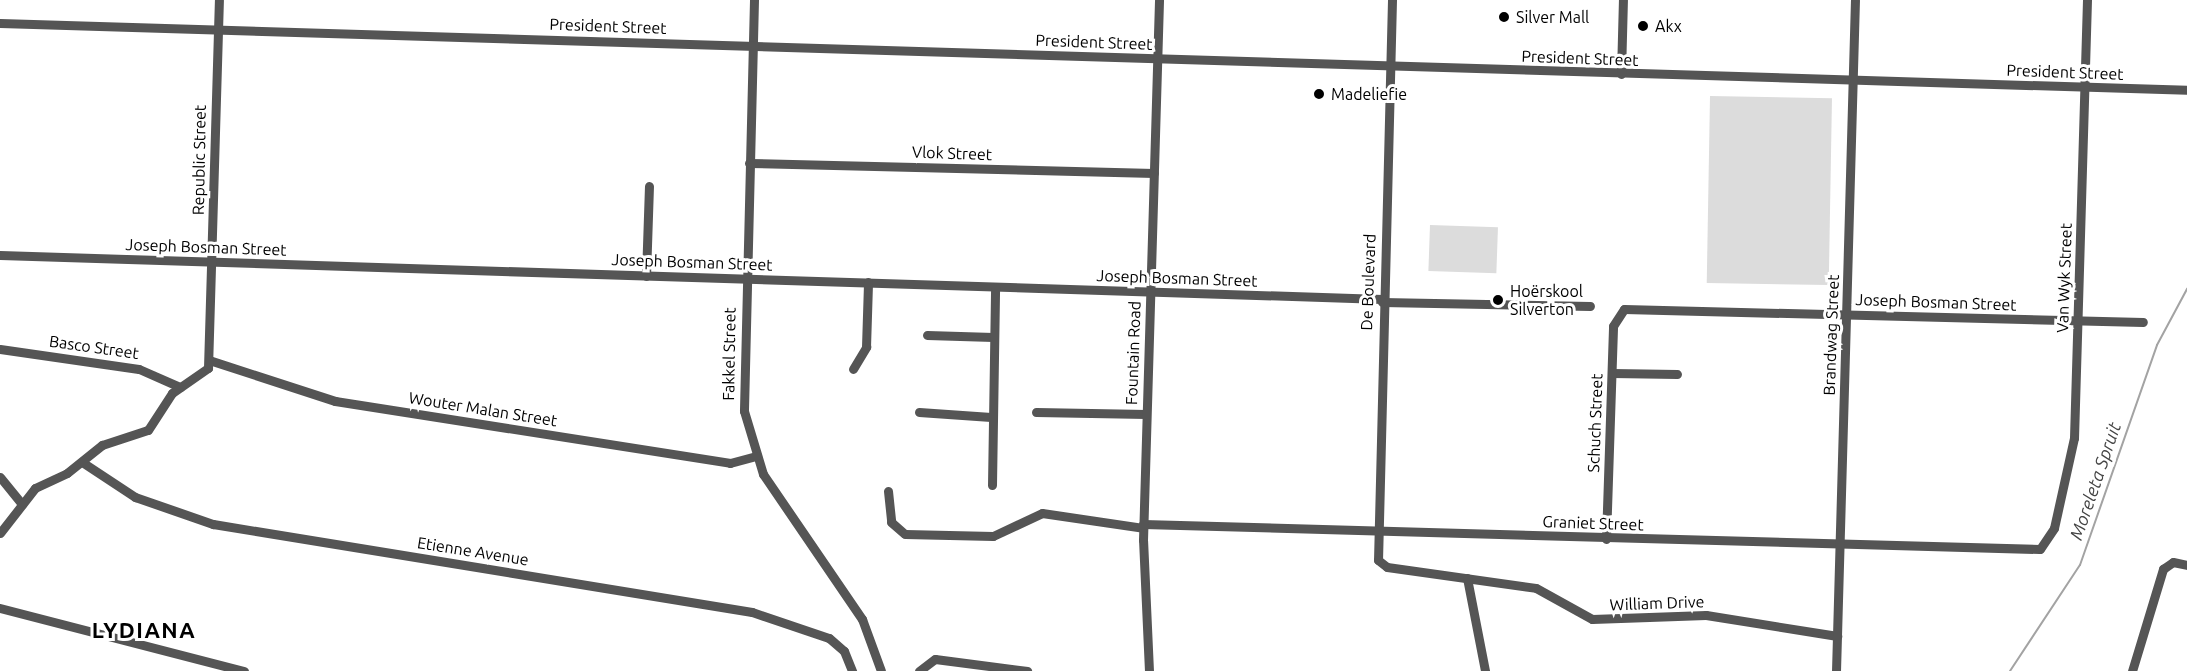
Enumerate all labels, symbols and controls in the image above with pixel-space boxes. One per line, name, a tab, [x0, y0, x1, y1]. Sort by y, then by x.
place label: Silver Mall	[1516, 7, 1589, 27]
marker: Silver Mall	[1497, 10, 1511, 24]
street label: President Street	[549, 14, 667, 38]
place label: Akx	[1655, 16, 1682, 36]
marker: Akx	[1636, 19, 1650, 33]
street label: President Street	[1035, 30, 1153, 54]
street label: President Street	[1521, 46, 1639, 70]
street label: President Street	[2006, 60, 2124, 84]
place label: Madeliefie	[1331, 84, 1407, 104]
marker: Madeliefie	[1312, 87, 1326, 101]
street label: Republic Street	[188, 105, 210, 215]
street label: Vlok Street	[912, 142, 992, 164]
street label: Van Wyk Street	[2052, 223, 2076, 333]
street label: De Boulevard	[1357, 233, 1379, 331]
street label: Joseph Bosman Street	[125, 235, 287, 259]
street label: Joseph Bosman Street	[611, 250, 773, 274]
street label: Joseph Bosman Street	[1096, 266, 1258, 290]
street label: Brandwag Street	[1819, 274, 1843, 396]
place label: Hoërskool Silverton	[1510, 281, 1583, 319]
street label: Joseph Bosman Street	[1855, 290, 2017, 314]
marker: Hoërskool Silverton	[1491, 293, 1505, 307]
street label: Fountain Road	[1122, 301, 1144, 405]
street label: Fakkel Street	[719, 307, 739, 401]
street label: Basco Street	[48, 331, 140, 363]
street label: Schuch Street	[1584, 373, 1606, 473]
street label: Wouter Malan Street	[407, 388, 559, 430]
water label: Moreleta Spruit	[2065, 419, 2125, 543]
street label: Graniet Street	[1542, 512, 1644, 534]
street label: Etienne Avenue	[416, 533, 530, 569]
street label: William Drive	[1609, 592, 1705, 614]
district label: LYDIANA	[92, 617, 196, 643]

